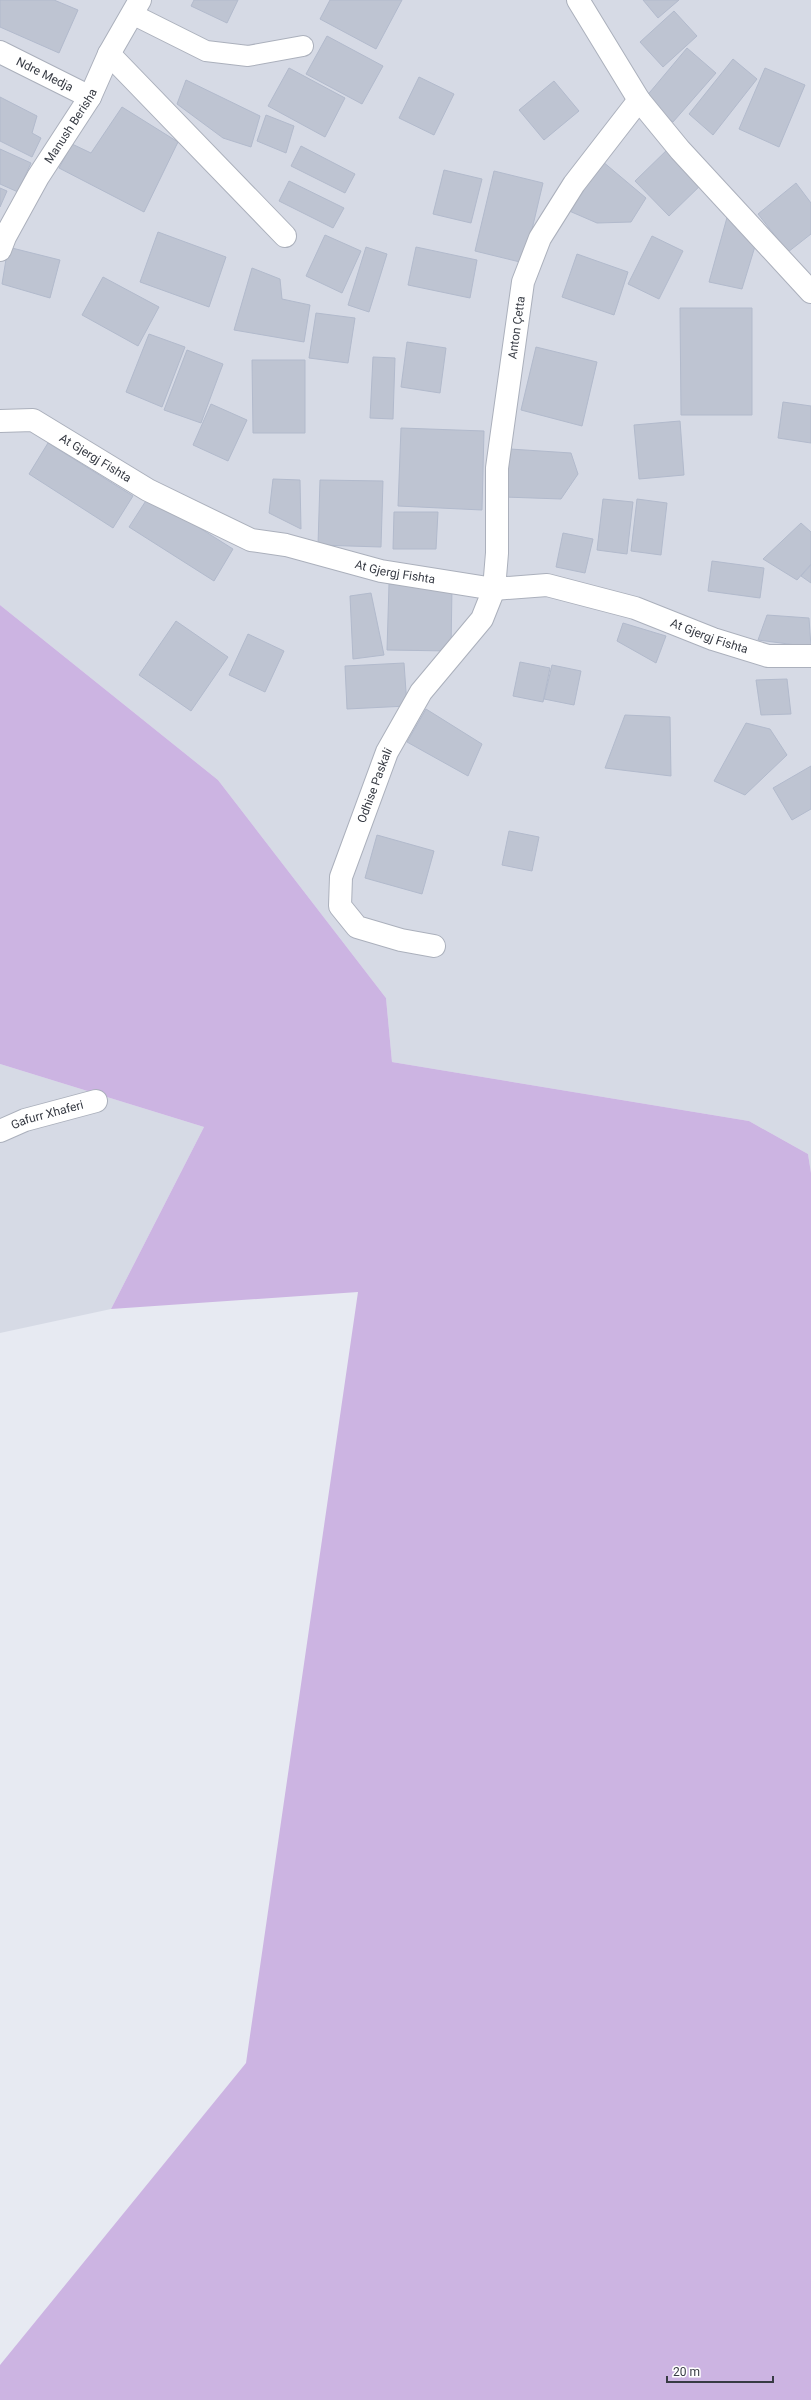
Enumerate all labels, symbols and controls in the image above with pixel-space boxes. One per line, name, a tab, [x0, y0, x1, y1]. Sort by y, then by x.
street label: Ndre Medja	[14, 54, 75, 94]
street label: Manush Berisha	[42, 87, 100, 166]
street label: Anton Çetta	[505, 295, 528, 360]
street label: At Gjergj Fishta	[57, 431, 134, 485]
street label: At Gjergj Fishta	[353, 557, 436, 587]
street label: At Gjergj Fishta	[668, 616, 750, 656]
street label: Odhise Paskali	[355, 745, 395, 825]
street label: Gafurr Xhaferi	[9, 1098, 85, 1132]
scale bar	[667, 2358, 773, 2384]
text: 20 m	[673, 2365, 700, 2379]

